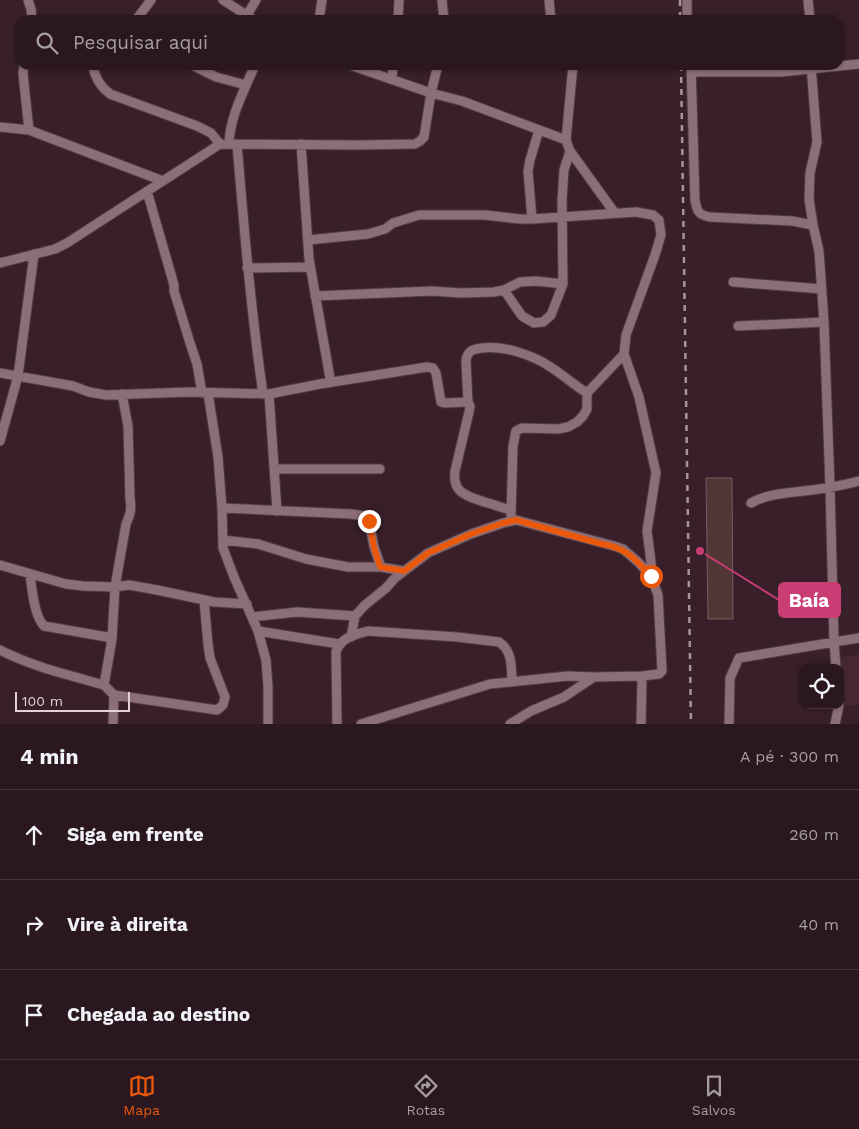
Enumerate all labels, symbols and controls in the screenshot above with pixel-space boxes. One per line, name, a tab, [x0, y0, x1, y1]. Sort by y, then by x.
search box	[15, 15, 844, 70]
icon: search	[33, 29, 61, 57]
text: Pesquisar aqui	[73, 31, 208, 54]
route end	[358, 510, 381, 533]
route start	[640, 565, 663, 588]
callout: Baía	[779, 583, 840, 617]
text: Baía	[789, 589, 829, 612]
map controls	[799, 664, 844, 709]
button: locate	[799, 664, 844, 709]
scale bar	[15, 689, 130, 712]
text: 100 m	[22, 693, 63, 709]
text: 4 min	[20, 744, 78, 769]
text: A pé · 300 m	[740, 747, 839, 766]
icon: ahead	[20, 821, 48, 849]
text: Siga em frente	[67, 823, 204, 846]
text: 260 m	[789, 825, 839, 844]
icon: right	[20, 911, 48, 939]
text: Vire à direita	[67, 913, 188, 936]
text: 40 m	[799, 915, 839, 934]
icon: arrive	[20, 1001, 48, 1029]
text: Chegada ao destino	[67, 1003, 250, 1026]
tab: Mapa	[123, 1072, 160, 1118]
tab: Rotas	[407, 1072, 445, 1118]
tab: Salvos	[692, 1072, 736, 1118]

